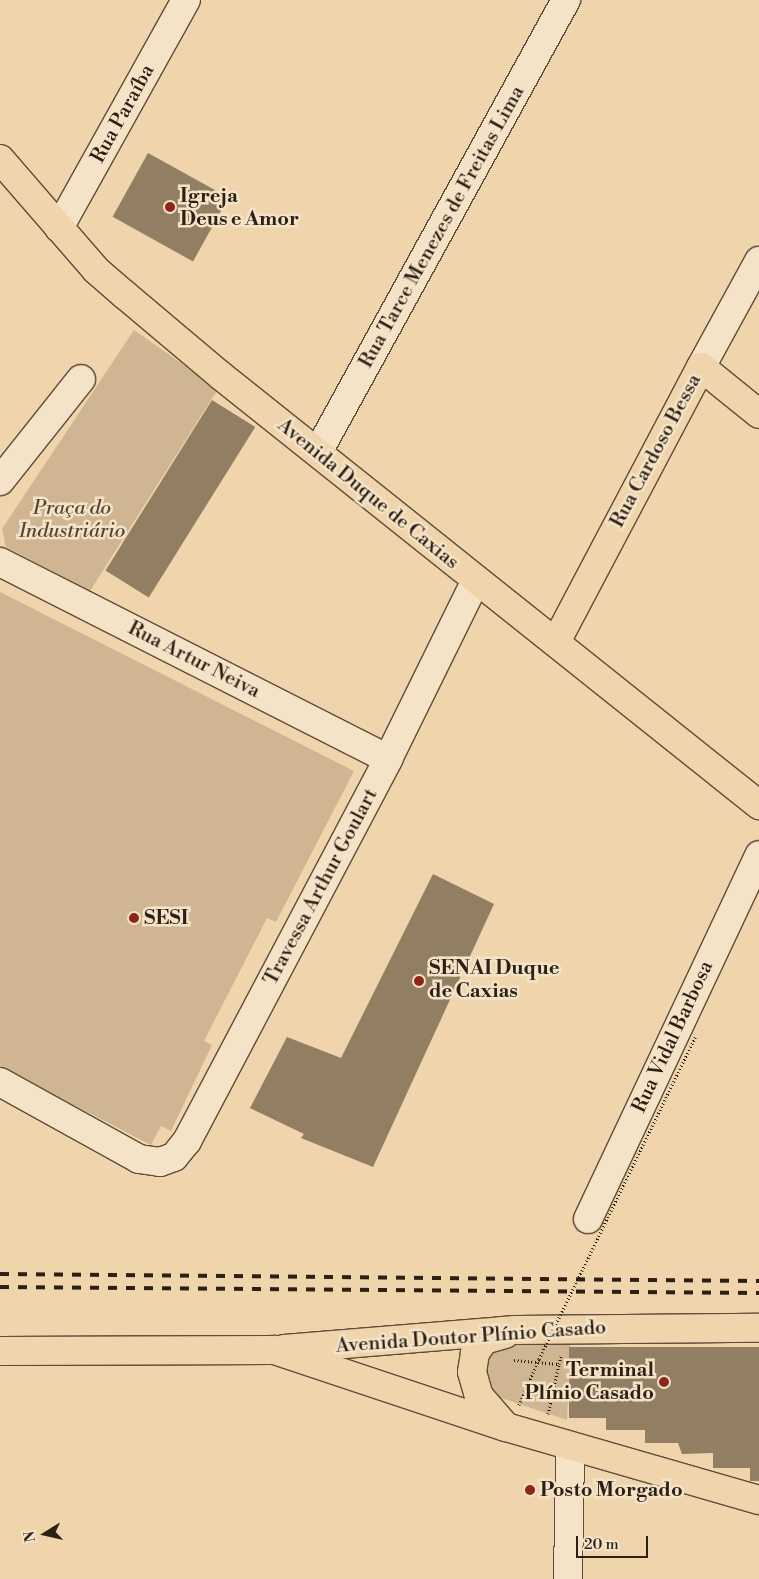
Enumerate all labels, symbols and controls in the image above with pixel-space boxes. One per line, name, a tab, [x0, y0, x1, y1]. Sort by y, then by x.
street label: Rua Paraíba	[86, 61, 160, 167]
street label: Rua Tarce Menezes de Freitas Lima	[354, 82, 530, 372]
place label: Igreja Deus e Amor	[180, 184, 299, 231]
marker: Igreja Deus e Amor	[164, 201, 176, 213]
street label: Rua Cardoso Bessa	[605, 370, 707, 532]
street label: Avenida Duque de Caxias	[272, 413, 464, 575]
park label: Praça do Industriário	[19, 497, 125, 544]
street label: Rua Artur Neiva	[124, 616, 264, 704]
street label: Travessa Arthur Goulart	[259, 785, 383, 989]
place label: SESI	[144, 906, 188, 930]
marker: SESI	[128, 912, 140, 924]
place label: SENAI Duque de Caxias	[429, 957, 560, 1004]
street label: Rua Vidal Barbosa	[627, 957, 719, 1117]
marker: SENAI Duque de Caxias	[413, 975, 425, 987]
street label: Avenida Doutor Plínio Casado	[335, 1316, 607, 1358]
place label: Terminal Plínio Casado	[525, 1358, 654, 1405]
marker: Terminal Plínio Casado	[658, 1376, 670, 1388]
place label: Posto Morgado	[540, 1478, 683, 1502]
marker: Posto Morgado	[524, 1484, 536, 1496]
north arrow	[20, 1509, 70, 1559]
scale bar	[579, 1526, 652, 1558]
text: N	[20, 1530, 40, 1544]
text: 20 m	[584, 1535, 619, 1554]

